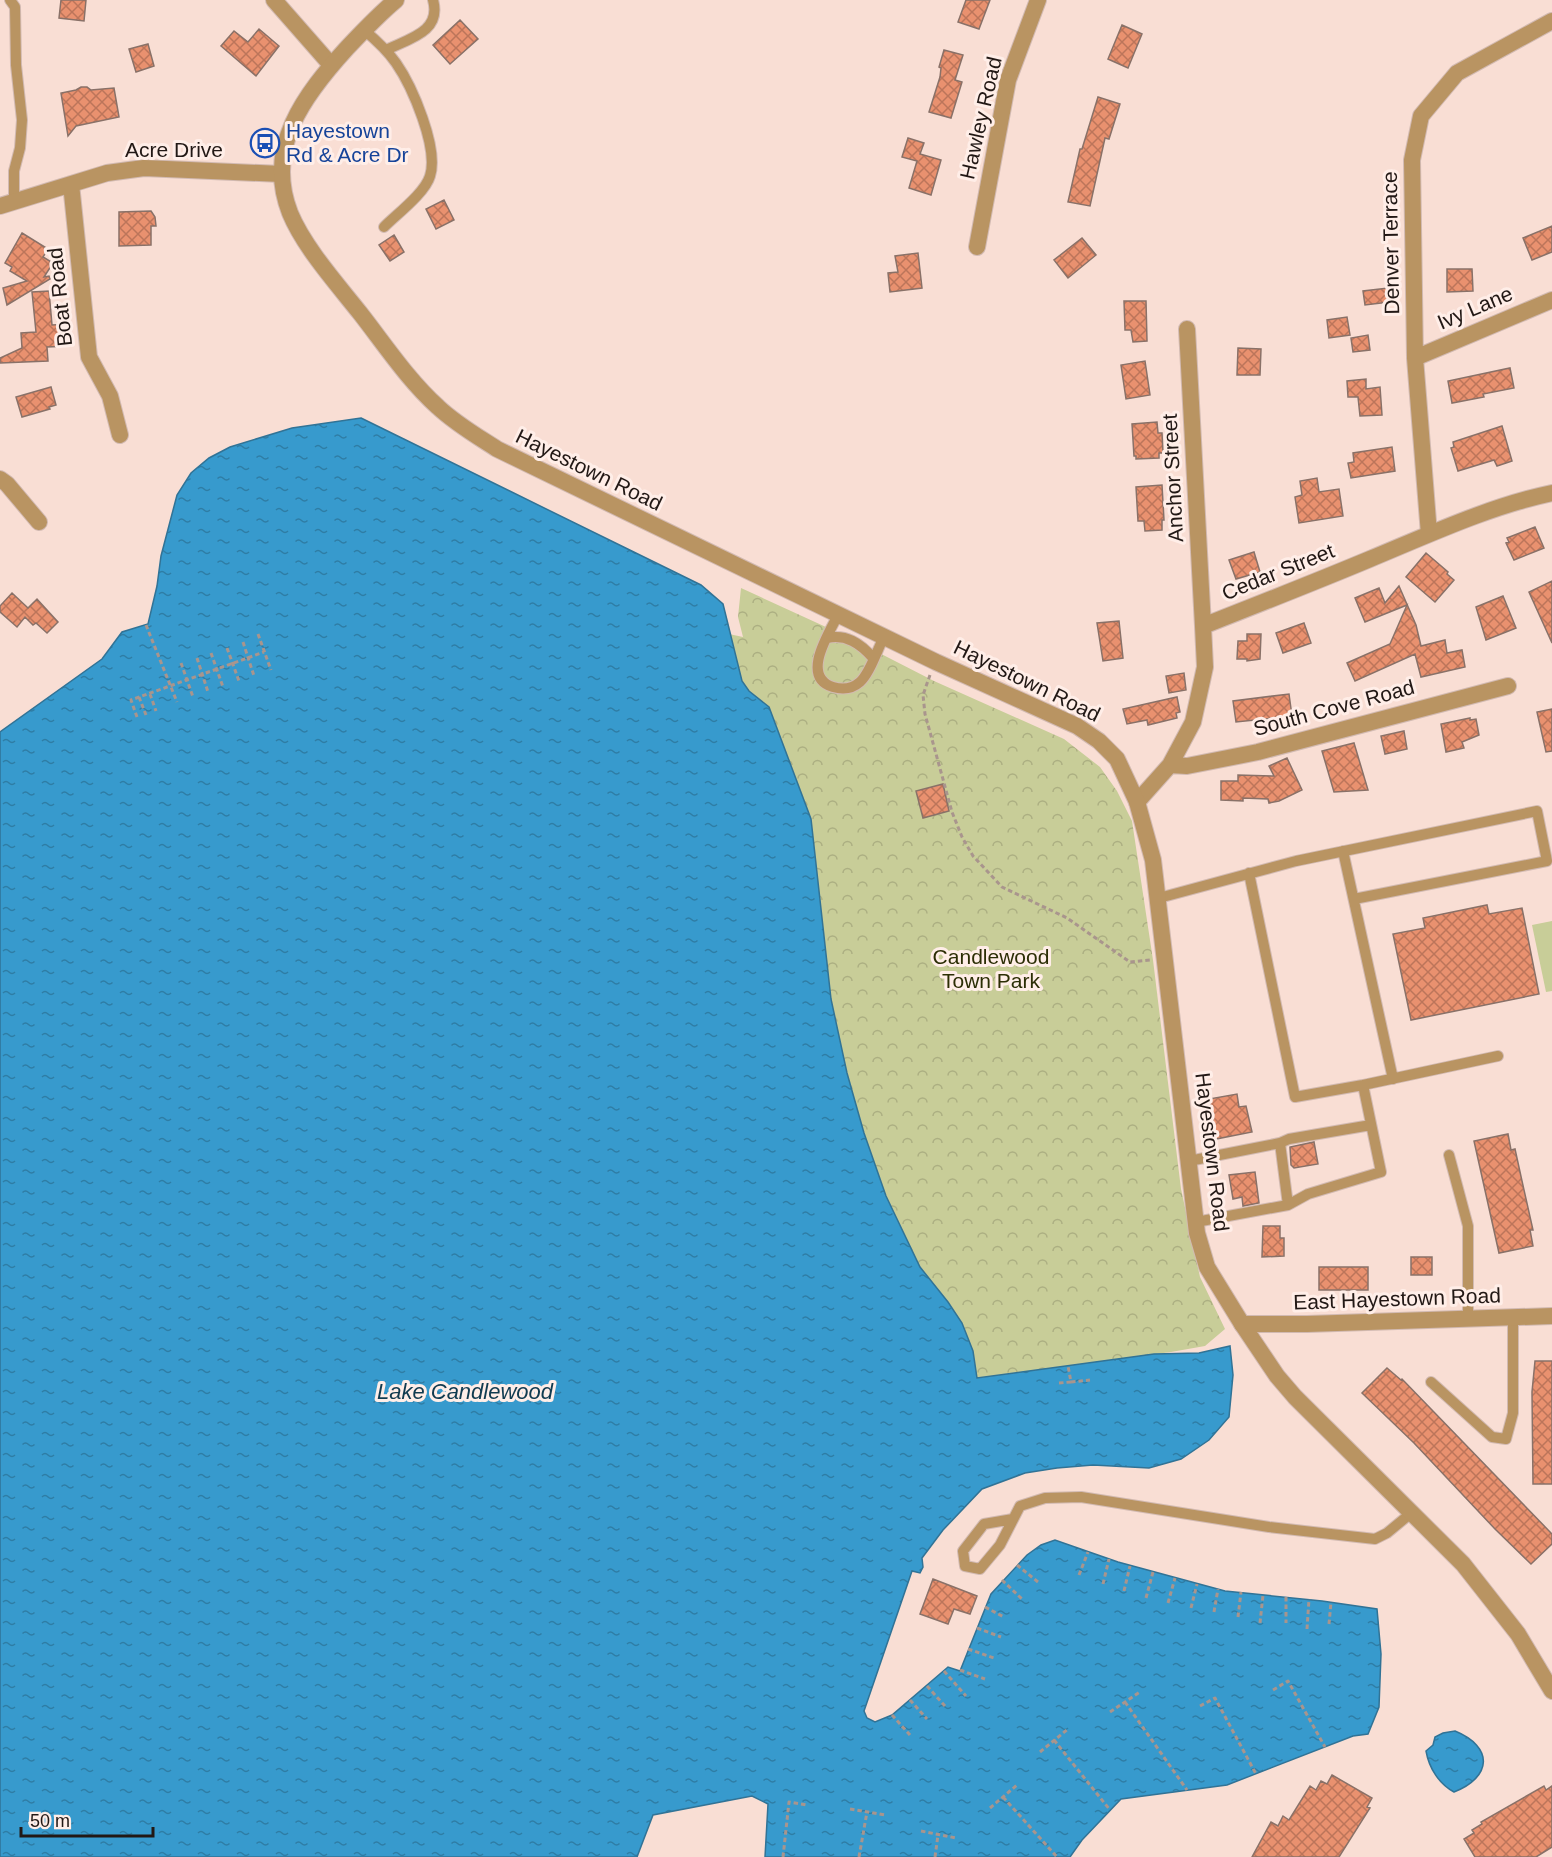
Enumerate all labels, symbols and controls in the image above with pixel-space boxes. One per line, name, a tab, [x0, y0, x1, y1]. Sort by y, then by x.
street label: Hawley Road	[955, 54, 1006, 181]
place label: Hayestown Rd & Acre Dr	[286, 119, 409, 166]
bus stop icon: Hayestown Rd & Acre Dr	[249, 127, 281, 159]
street label: Acre Drive	[125, 138, 223, 161]
street label: Denver Terrace	[1378, 171, 1403, 315]
street label: Boat Road	[43, 246, 76, 348]
street label: Ivy Lane	[1434, 281, 1516, 334]
street label: Anchor Street	[1158, 413, 1187, 543]
street label: Hayestown Road	[512, 424, 666, 515]
street label: Cedar Street	[1218, 539, 1337, 604]
street label: Hayestown Road	[950, 635, 1104, 726]
street label: South Cove Road	[1251, 675, 1417, 740]
park label: Candlewood Town Park	[933, 945, 1049, 992]
street label: Hayestown Road	[1191, 1071, 1234, 1233]
street label: East Hayestown Road	[1293, 1283, 1501, 1314]
water label: Lake Candlewood	[377, 1379, 554, 1404]
scale bar	[21, 1800, 153, 1838]
text: 50 m	[30, 1811, 70, 1831]

